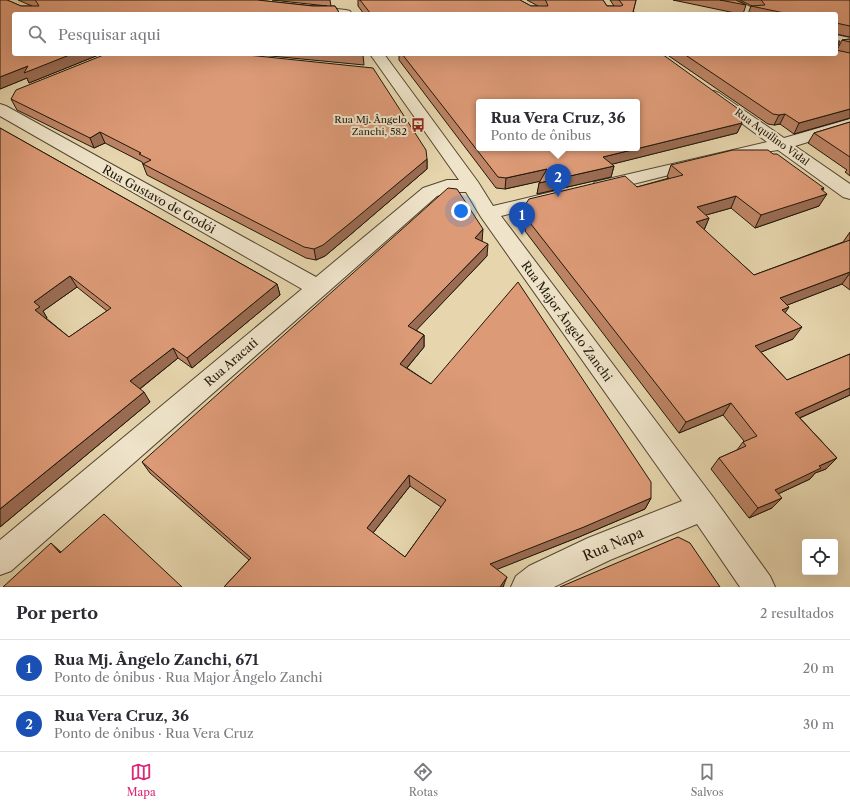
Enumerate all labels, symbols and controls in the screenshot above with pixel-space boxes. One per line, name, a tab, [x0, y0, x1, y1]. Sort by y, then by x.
search box	[12, 12, 838, 56]
icon: search	[26, 23, 48, 45]
text: Pesquisar aqui	[58, 25, 161, 44]
popup	[476, 99, 640, 151]
street label: Rua Aquilino Vidal	[732, 106, 812, 168]
text: Rua Vera Cruz, 36	[491, 108, 625, 127]
place label: Rua Mj. Ângelo Zanchi, 582	[334, 113, 407, 138]
bus stop icon: Rua Mj. Ângelo Zanchi, 582	[410, 117, 426, 133]
text: Ponto de ônibus	[491, 127, 591, 143]
street label: Rua Gustavo de Godói	[100, 162, 219, 237]
pin: 2	[545, 164, 571, 197]
your location	[451, 201, 471, 221]
pin: 1	[509, 202, 535, 235]
street label: Rua Major Ângelo Zanchi	[518, 257, 617, 384]
street label: Rua Aracati	[201, 335, 261, 389]
street label: Rua Napa	[580, 523, 647, 565]
map controls	[802, 539, 838, 575]
button: locate	[802, 539, 838, 575]
text: Por perto	[16, 603, 98, 623]
text: 2 resultados	[760, 605, 834, 621]
text: Rua Mj. Ângelo Zanchi, 671	[54, 650, 259, 669]
text: 1	[26, 660, 32, 676]
text: 20 m	[803, 660, 834, 676]
text: Ponto de ônibus · Rua Major Ângelo Zanchi	[54, 669, 322, 685]
text: Rua Vera Cruz, 36	[54, 706, 189, 725]
text: 2	[25, 716, 33, 732]
text: 30 m	[803, 716, 834, 732]
text: Ponto de ônibus · Rua Vera Cruz	[54, 725, 254, 741]
tab: Mapa	[126, 761, 156, 799]
tab: Rotas	[409, 761, 438, 799]
tab: Salvos	[691, 761, 724, 799]

